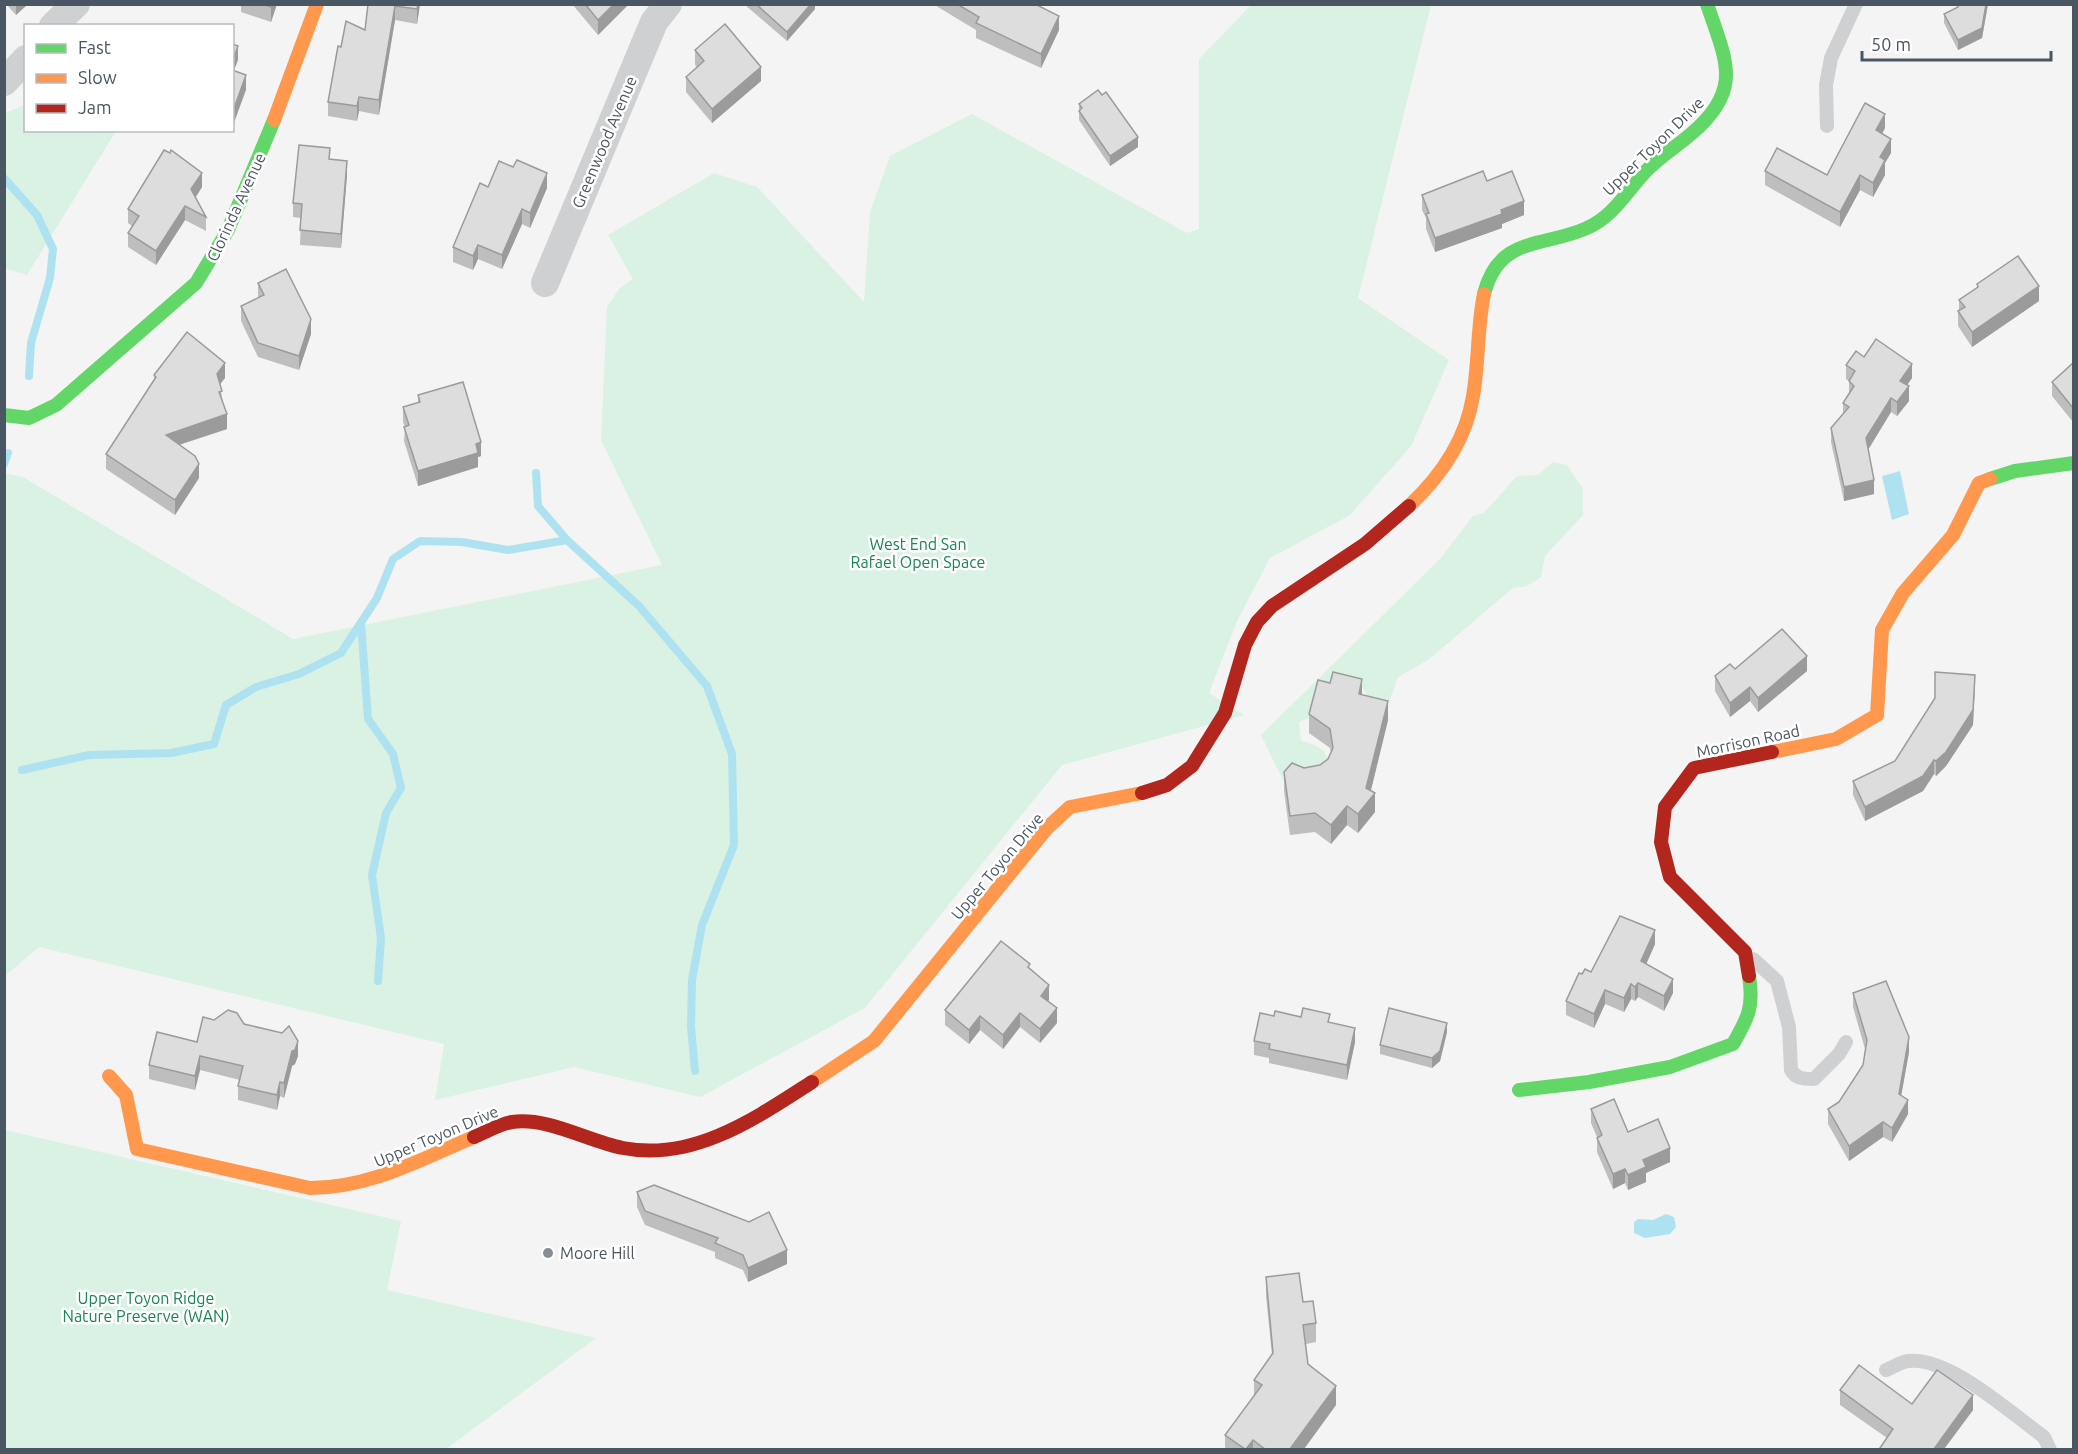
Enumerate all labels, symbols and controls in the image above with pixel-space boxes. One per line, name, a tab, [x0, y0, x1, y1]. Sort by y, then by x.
legend	[24, 24, 234, 132]
scale bar	[1862, 24, 2051, 62]
text: 50 m	[1871, 34, 1911, 54]
text: Fast	[78, 37, 111, 57]
text: Slow	[78, 67, 117, 87]
street label: Greenwood Avenue	[568, 73, 640, 211]
street label: Upper Toyon Drive	[1599, 93, 1707, 199]
text: Jam	[78, 97, 112, 117]
street label: Clorinda Avenue	[203, 150, 269, 264]
park label: West End San Rafael Open Space	[851, 535, 985, 571]
street label: Morrison Road	[1695, 721, 1801, 761]
street label: Upper Toyon Drive	[947, 809, 1047, 923]
street label: Upper Toyon Drive	[371, 1102, 501, 1170]
place label: Moore Hill	[560, 1244, 635, 1262]
marker: Moore Hill	[541, 1246, 555, 1260]
park label: Upper Toyon Ridge Nature Preserve (WAN)	[62, 1289, 230, 1326]

